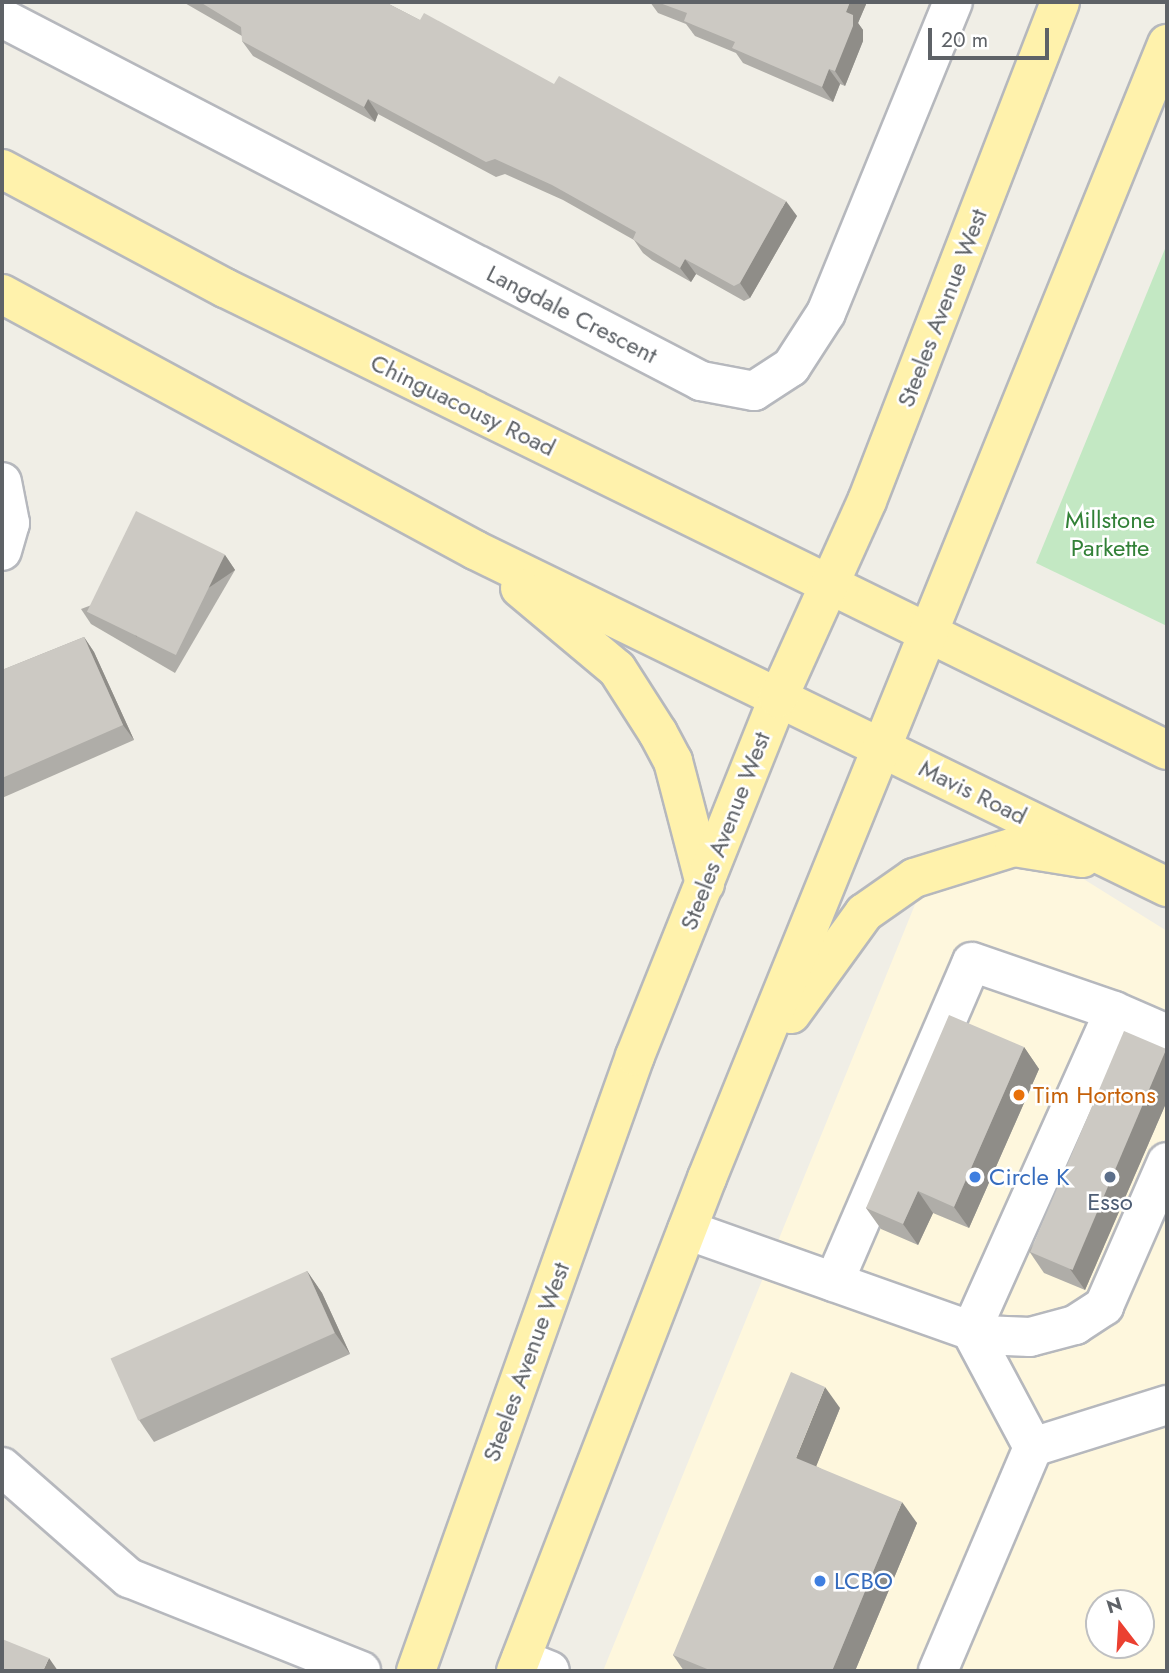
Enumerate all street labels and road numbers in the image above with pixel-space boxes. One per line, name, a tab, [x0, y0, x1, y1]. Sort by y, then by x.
street label: Steeles Avenue West	[891, 205, 993, 411]
street label: Langdale Crescent	[482, 259, 662, 369]
street label: Chinguacousy Road	[366, 348, 560, 462]
street label: Steeles Avenue West	[674, 728, 776, 934]
street label: Mavis Road	[914, 754, 1032, 830]
street label: Steeles Avenue West	[477, 1258, 575, 1466]

